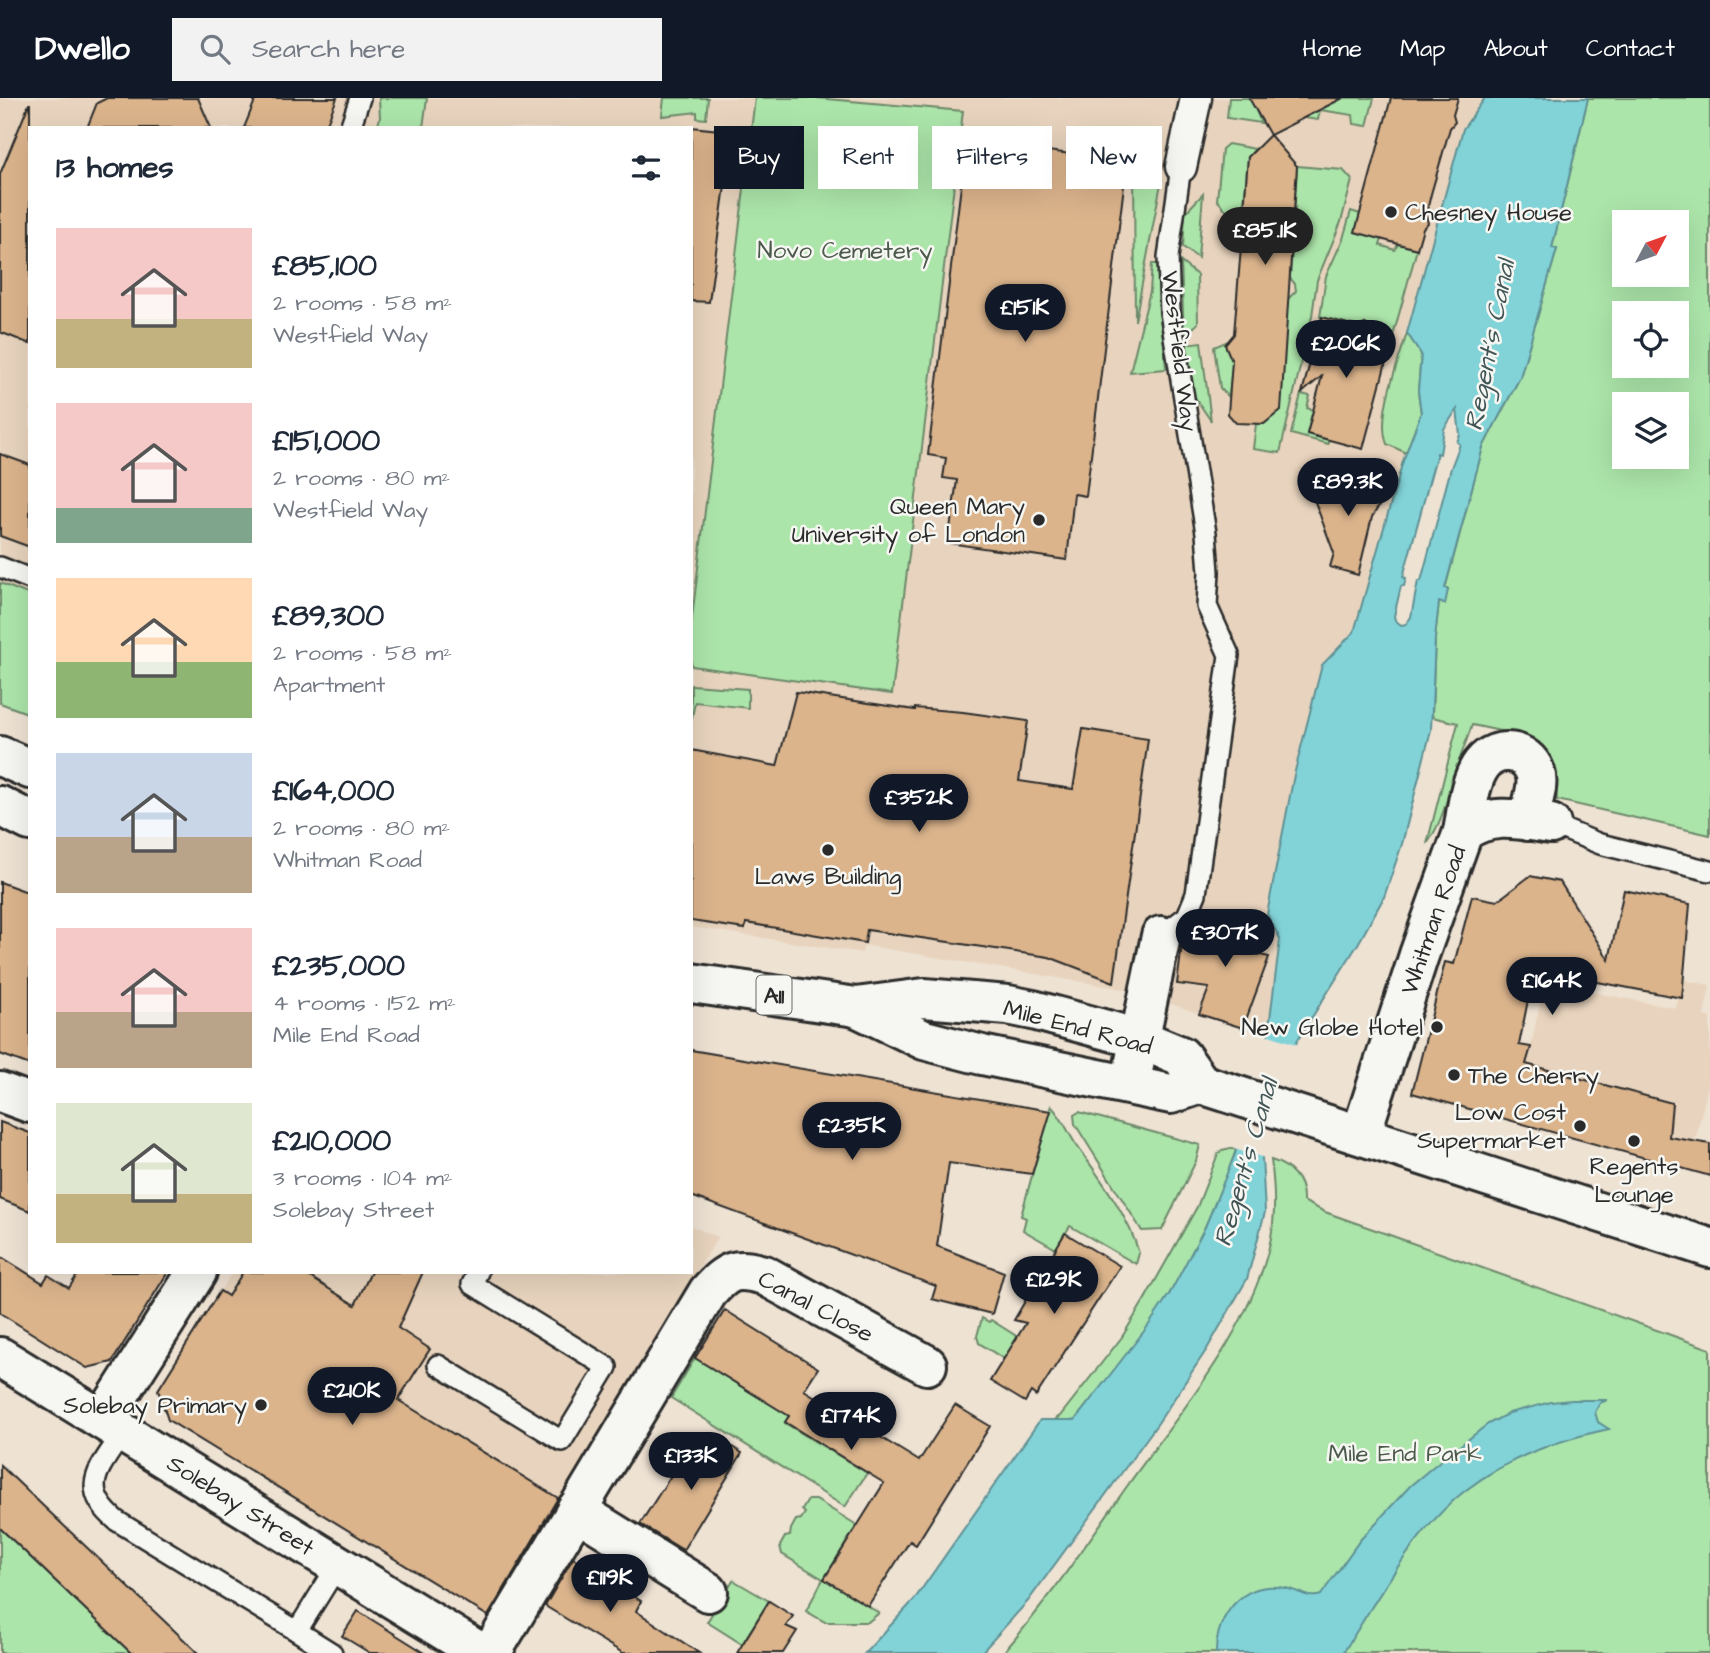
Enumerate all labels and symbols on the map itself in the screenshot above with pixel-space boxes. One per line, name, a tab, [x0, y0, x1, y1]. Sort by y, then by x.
place label: Chesney House	[1405, 196, 1572, 231]
marker: Chesney House	[1383, 204, 1399, 220]
pin: £85.1K	[1208, 208, 1322, 267]
north arrow	[1612, 210, 1689, 287]
park label: Novo Cemetery	[758, 234, 932, 269]
water label: Regent's Canal	[1456, 254, 1526, 434]
street label: Westfield Way	[1151, 269, 1206, 434]
pin: £151K	[976, 285, 1074, 344]
pin: £206K	[1297, 320, 1395, 380]
pin: £89.3K	[1291, 458, 1405, 518]
place label: Queen Mary University of London	[792, 490, 1025, 553]
marker: Queen Mary University of London	[1031, 512, 1047, 528]
pin: £352K	[870, 774, 968, 834]
street label: Whitman Road	[1393, 841, 1475, 999]
marker: Laws Building	[820, 842, 836, 858]
place label: Laws Building	[755, 860, 901, 895]
pin: £307K	[1176, 910, 1274, 969]
pin: £164K	[1503, 958, 1601, 1017]
road number: A11	[756, 975, 792, 1014]
street label: Mile End Road	[999, 992, 1156, 1064]
place label: New Globe Hotel	[1242, 1011, 1423, 1045]
marker: New Globe Hotel	[1429, 1019, 1445, 1035]
place label: The Cherry	[1468, 1059, 1599, 1094]
marker: The Cherry	[1446, 1067, 1462, 1083]
water label: Regent's Canal	[1205, 1071, 1289, 1251]
place label: Low Cost Supermarket	[1417, 1096, 1566, 1158]
pin: £235K	[803, 1102, 901, 1162]
marker: Low Cost Supermarket	[1572, 1118, 1588, 1134]
marker: Regents Lounge	[1626, 1133, 1642, 1149]
place label: Regents Lounge	[1589, 1150, 1679, 1213]
pin: £129K	[1005, 1256, 1103, 1316]
street label: Canal Close	[752, 1262, 879, 1351]
pin: £210K	[303, 1368, 401, 1427]
place label: Solebay Primary	[63, 1389, 247, 1424]
pin: £174K	[802, 1392, 900, 1452]
marker: Solebay Primary	[253, 1397, 269, 1413]
pin: £133K	[642, 1432, 740, 1492]
park label: Mile End Park	[1328, 1437, 1482, 1471]
street label: Solebay Street	[160, 1447, 321, 1566]
pin: £119K	[561, 1554, 659, 1614]

